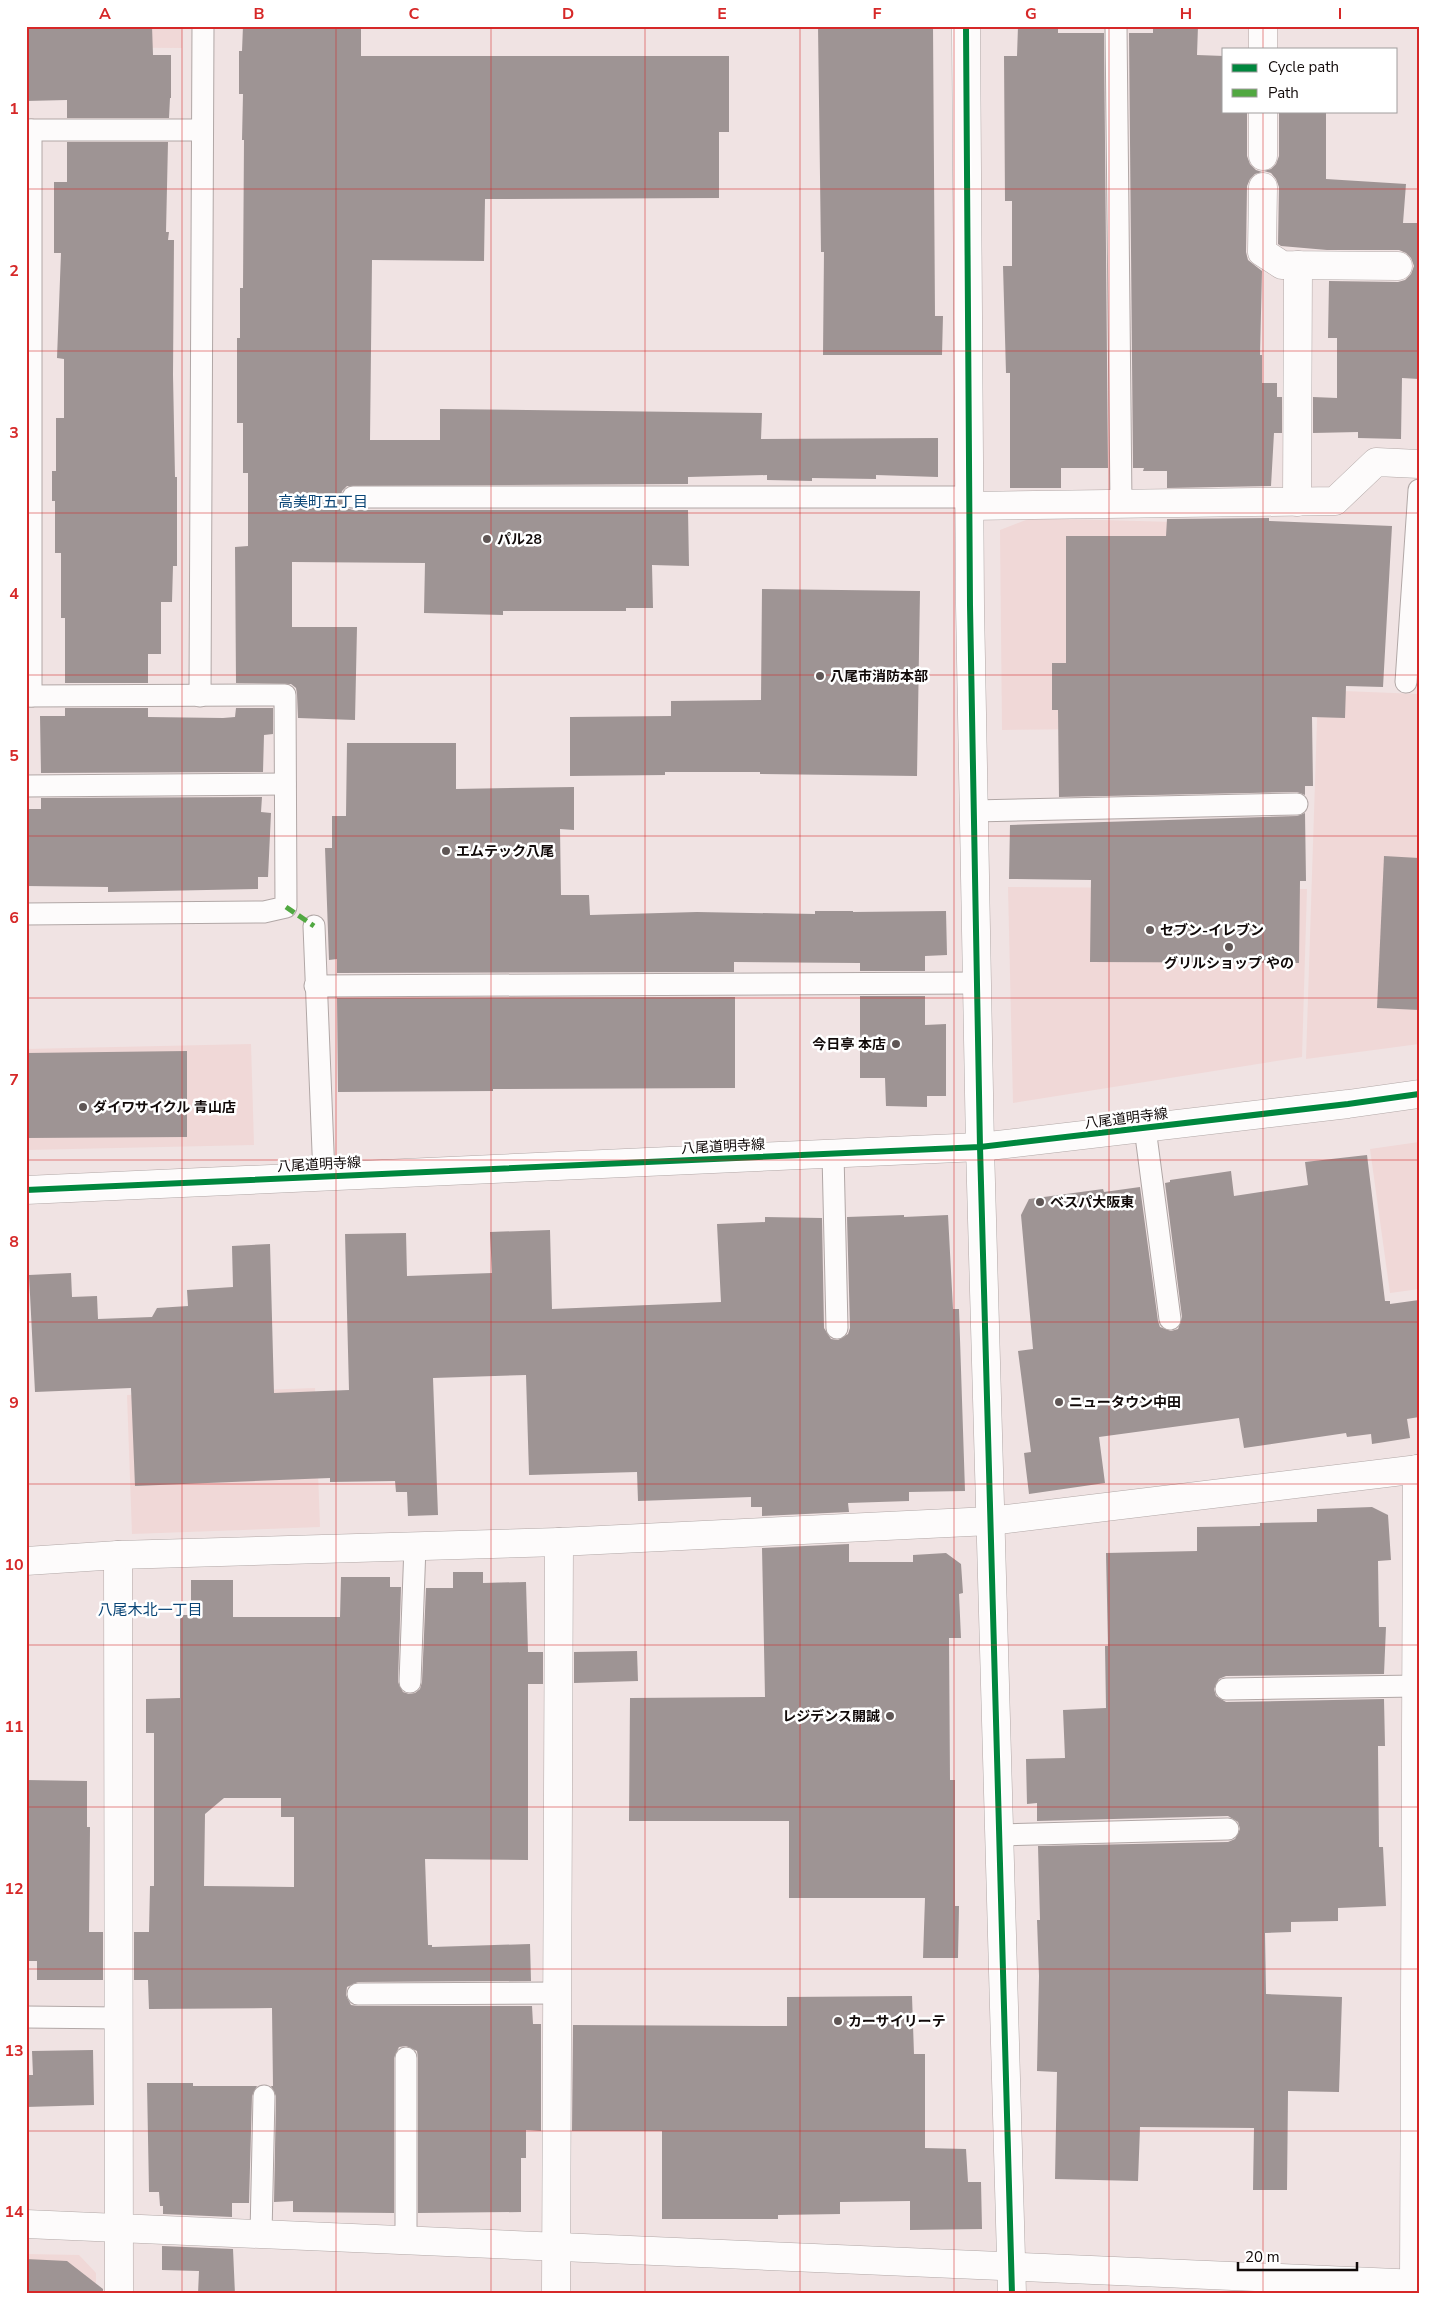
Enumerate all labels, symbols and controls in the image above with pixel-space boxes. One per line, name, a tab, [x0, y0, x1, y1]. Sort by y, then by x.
text: A	[99, 3, 111, 25]
text: B	[253, 3, 265, 25]
text: C	[409, 3, 420, 25]
text: D	[562, 3, 574, 25]
text: E	[717, 3, 727, 25]
text: F	[873, 3, 882, 25]
text: G	[1025, 3, 1037, 25]
text: H	[1180, 3, 1192, 25]
text: I	[1338, 3, 1342, 25]
legend	[1222, 48, 1398, 112]
text: Cycle path	[1268, 57, 1339, 77]
text: Path	[1268, 83, 1299, 103]
text: 1	[9, 98, 19, 120]
text: 2	[9, 260, 19, 282]
text: 3	[9, 422, 19, 444]
district label: 高美町五丁目	[278, 492, 368, 512]
place label: パル28	[497, 530, 542, 549]
marker: パル28	[481, 533, 493, 545]
text: 4	[9, 583, 19, 605]
place label: 八尾市消防本部	[830, 667, 928, 686]
marker: 八尾市消防本部	[814, 670, 826, 682]
text: 5	[9, 745, 19, 767]
place label: エムテック八尾	[456, 842, 554, 861]
marker: エムテック八尾	[440, 845, 452, 857]
text: 6	[9, 907, 19, 929]
place label: セブン-イレブン	[1160, 921, 1264, 940]
marker: セブン-イレブン	[1144, 924, 1156, 936]
marker: グリルショップ やの	[1223, 941, 1235, 953]
place label: グリルショップ やの	[1164, 954, 1294, 973]
place label: 今日亭 本店	[812, 1035, 886, 1054]
marker: 今日亭 本店	[890, 1038, 902, 1050]
text: 7	[9, 1069, 19, 1091]
place label: ダイワサイクル 青山店	[93, 1098, 236, 1117]
marker: ダイワサイクル 青山店	[77, 1101, 89, 1113]
street label: 八尾道明寺線	[1083, 1104, 1169, 1133]
street label: 八尾道明寺線	[681, 1135, 765, 1158]
street label: 八尾道明寺線	[277, 1153, 361, 1176]
place label: ベスパ大阪東	[1050, 1193, 1134, 1212]
marker: ベスパ大阪東	[1034, 1196, 1046, 1208]
text: 8	[9, 1231, 19, 1253]
text: 9	[9, 1392, 19, 1414]
place label: ニュータウン中田	[1069, 1393, 1181, 1412]
marker: ニュータウン中田	[1053, 1396, 1065, 1408]
text: 10	[4, 1554, 24, 1576]
district label: 八尾木北一丁目	[97, 1600, 203, 1620]
place label: レジデンス開誠	[782, 1707, 880, 1726]
marker: レジデンス開誠	[884, 1710, 896, 1722]
text: 11	[4, 1716, 24, 1738]
text: 12	[4, 1878, 24, 1900]
place label: カーサイリーテ	[848, 2012, 946, 2031]
marker: カーサイリーテ	[832, 2015, 844, 2027]
text: 13	[4, 2040, 24, 2062]
text: 14	[4, 2201, 24, 2223]
scale bar	[1238, 2240, 1356, 2272]
text: 20 m	[1245, 2247, 1280, 2267]

